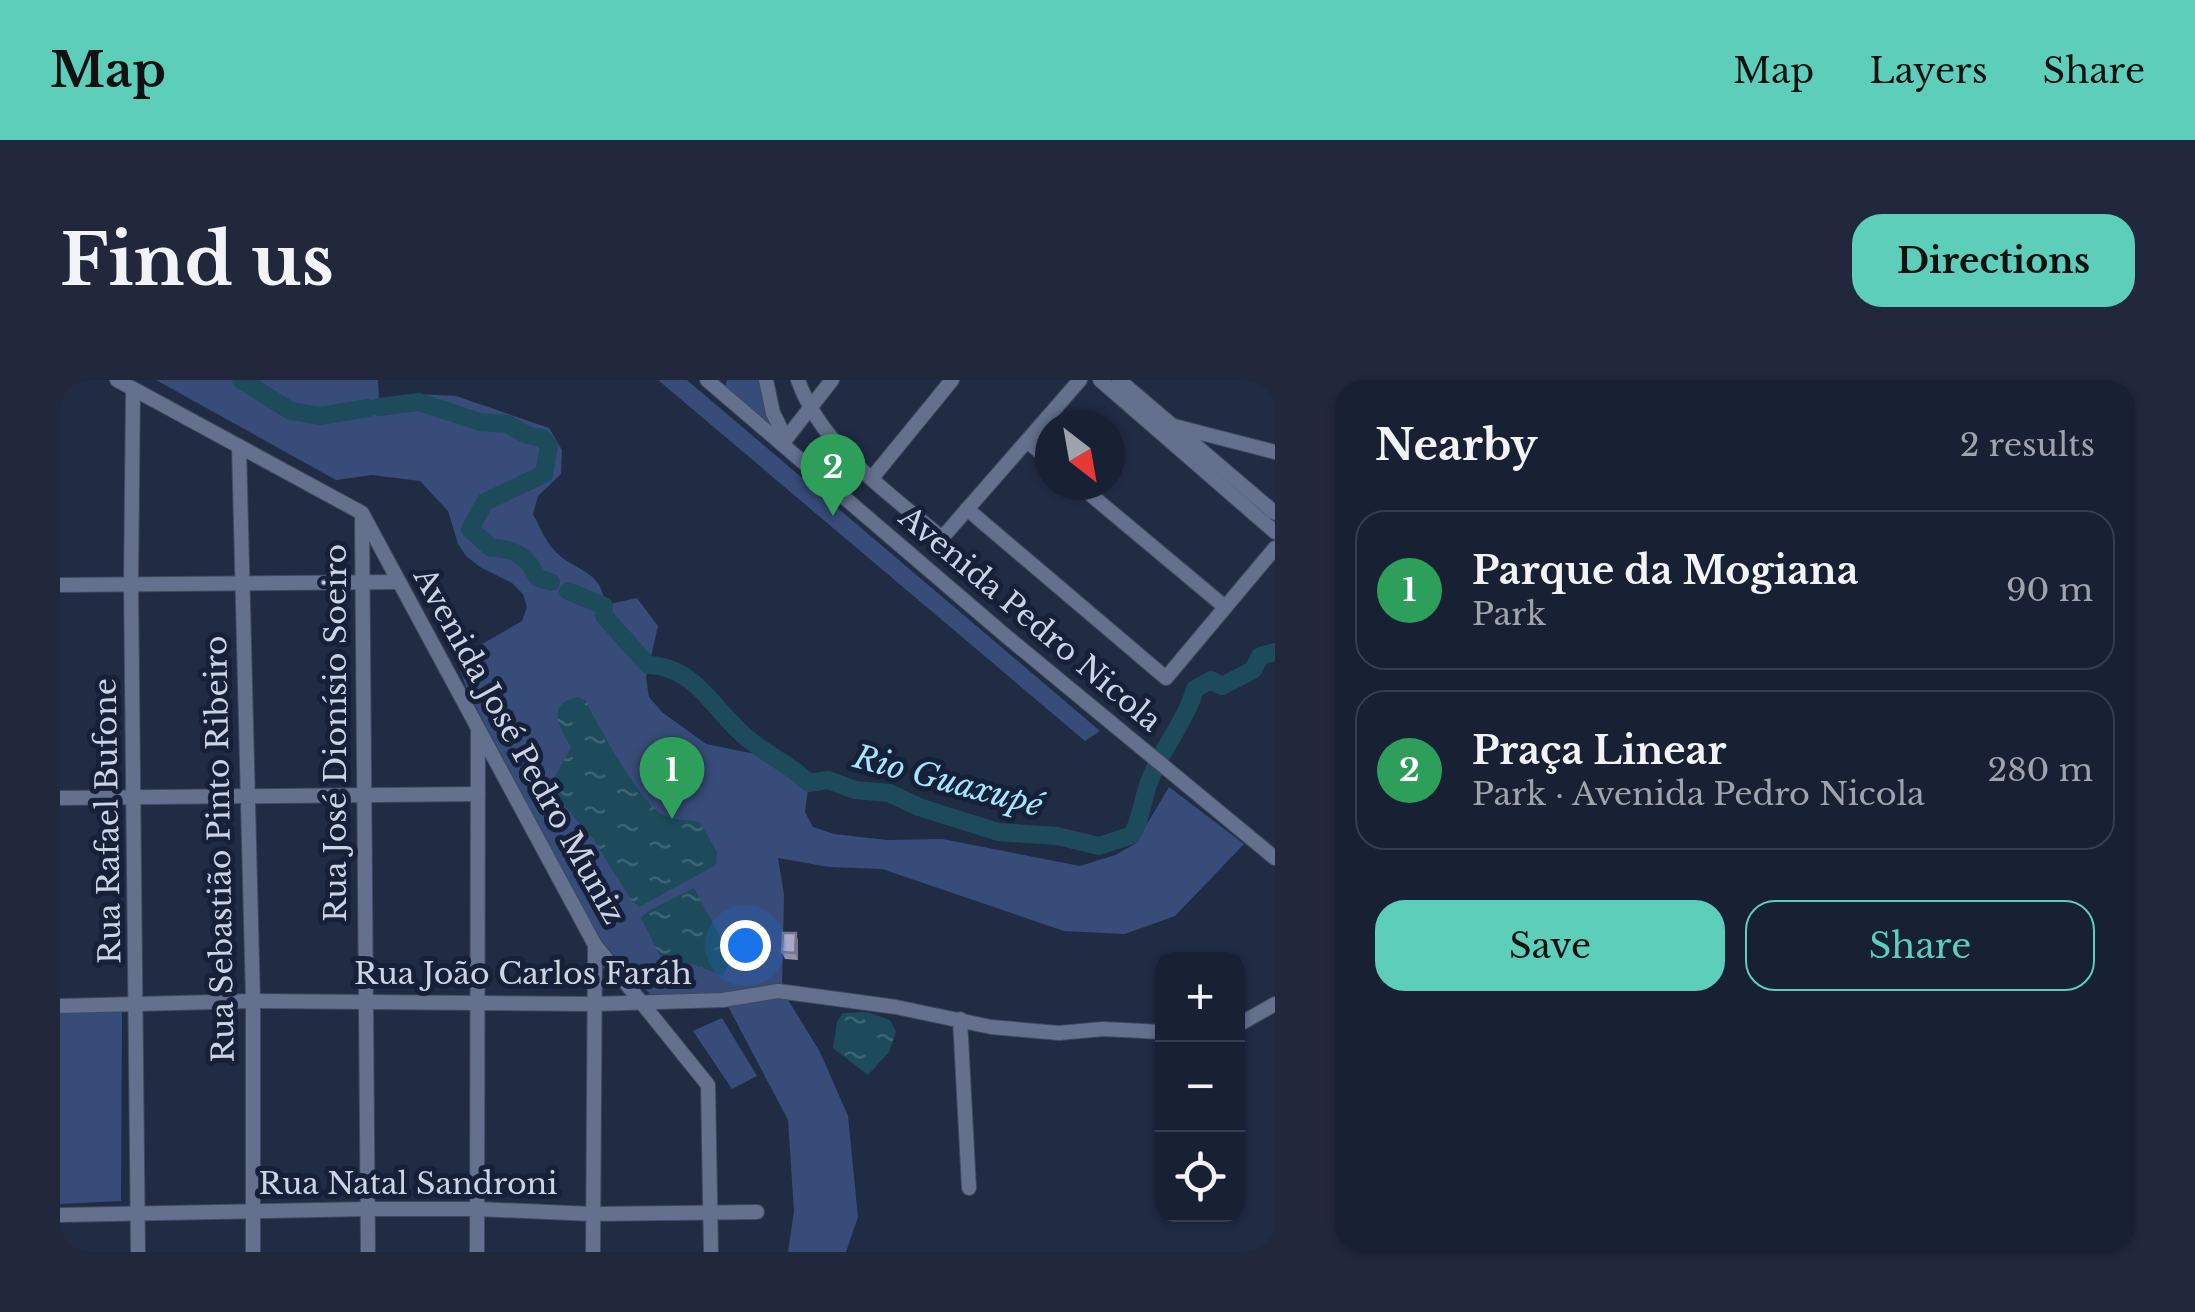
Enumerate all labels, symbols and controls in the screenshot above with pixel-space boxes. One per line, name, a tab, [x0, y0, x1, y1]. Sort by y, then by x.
text: Map	[50, 40, 166, 100]
text: Map	[1733, 49, 1814, 92]
text: Layers	[1869, 49, 1988, 92]
text: Share	[2043, 49, 2145, 92]
button: Directions	[1852, 214, 2135, 307]
text: Find us	[60, 217, 334, 304]
north arrow	[1035, 410, 1125, 500]
text: Nearby	[1375, 419, 1538, 471]
text: 2 results	[1960, 425, 2095, 465]
pin: 2	[800, 434, 866, 516]
street label: Avenida Pedro Nicola	[891, 498, 1169, 739]
street label: Rua José Dionísio Soeiro	[317, 544, 354, 922]
text: Parque da Mogiana	[1472, 547, 1858, 594]
street label: Avenida José Pedro Muniz	[405, 560, 633, 930]
text: 1	[1403, 570, 1416, 610]
text: 90 m	[2006, 570, 2093, 610]
text: Park	[1472, 594, 1546, 634]
street label: Rua Sebastião Pinto Ribeiro	[197, 635, 242, 1063]
street label: Rua Rafael Bufone	[87, 678, 128, 964]
text: Praça Linear	[1472, 727, 1726, 774]
pin: 1	[640, 736, 704, 819]
water label: Rio Guaxupé	[848, 736, 1049, 826]
text: 2	[1399, 750, 1420, 790]
text: 280 m	[1988, 750, 2093, 790]
text: Park · Avenida Pedro Nicola	[1472, 774, 1925, 814]
button: Save	[1375, 900, 1725, 991]
button: Share	[1745, 900, 2095, 991]
your location	[720, 920, 771, 971]
map controls	[1155, 952, 1245, 1222]
button: +	[1155, 952, 1245, 1042]
street label: Rua João Carlos Faráh	[354, 955, 692, 992]
button: −	[1155, 1042, 1245, 1132]
button: locate	[1155, 1132, 1245, 1222]
street label: Rua Natal Sandroni	[259, 1165, 557, 1202]

